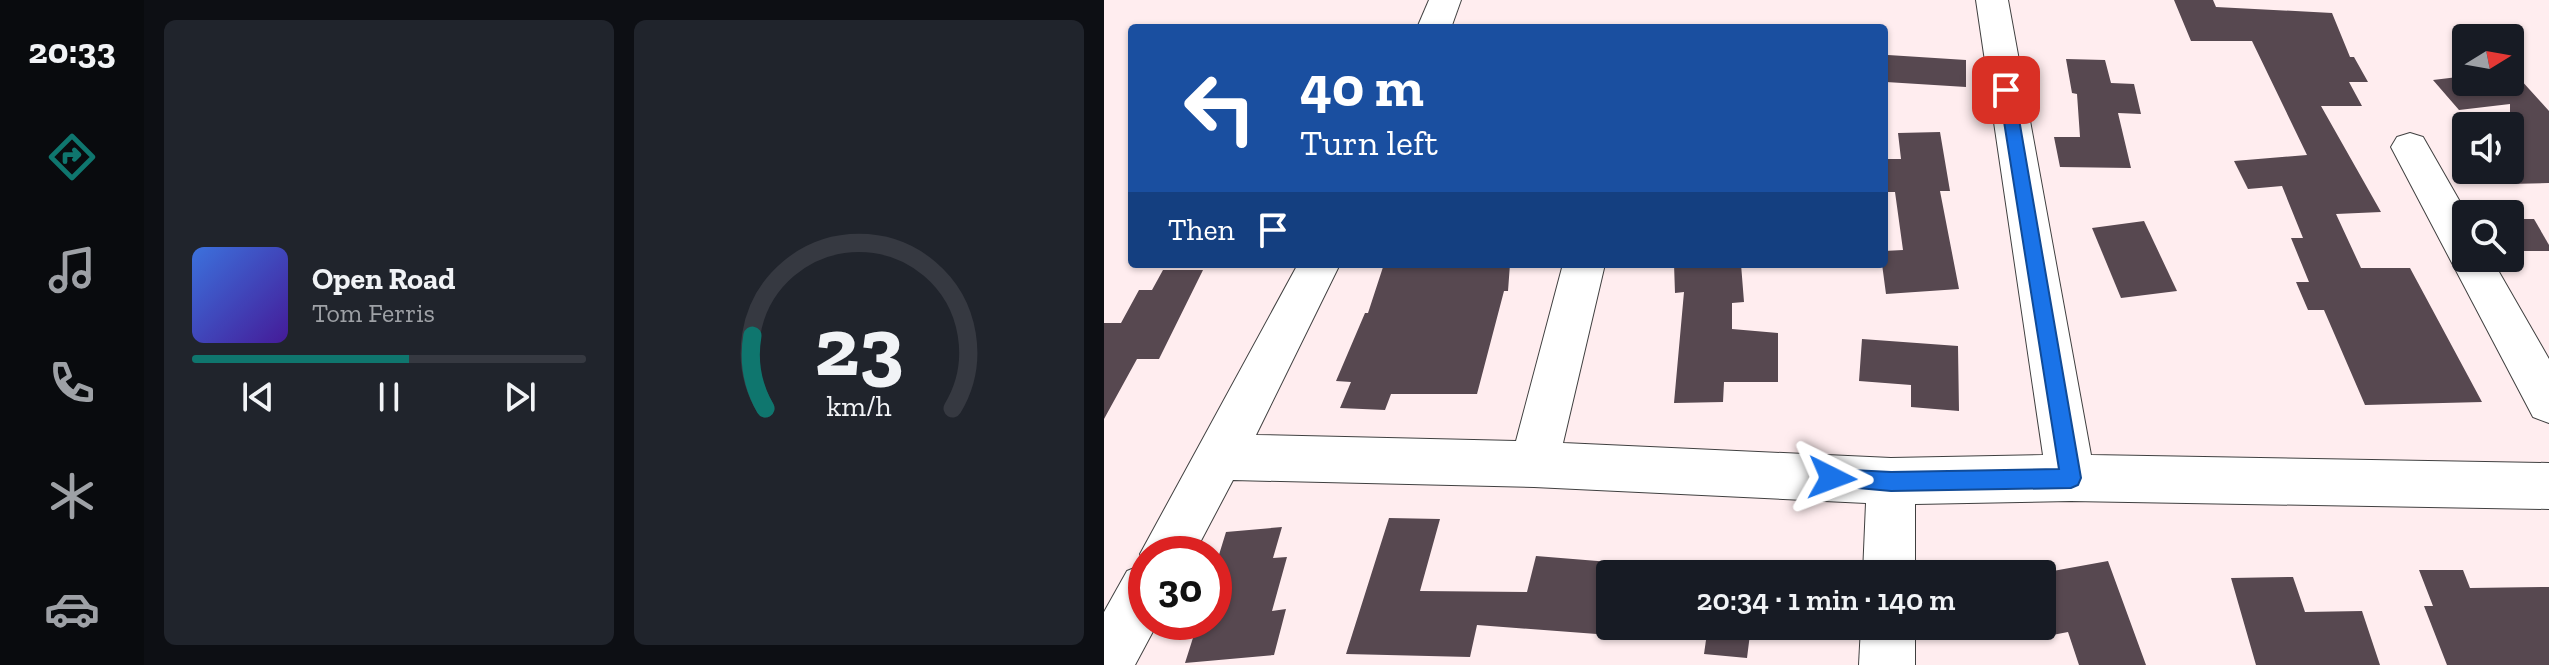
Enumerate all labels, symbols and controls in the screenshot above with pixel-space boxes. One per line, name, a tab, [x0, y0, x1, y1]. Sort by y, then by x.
north arrow	[2452, 24, 2524, 96]
map controls	[2452, 24, 2524, 272]
text: 20:33	[28, 29, 116, 72]
text: 40 m	[1300, 53, 1424, 120]
icon: left	[1168, 56, 1272, 160]
pin	[1972, 56, 2040, 124]
icon: arrive	[1984, 68, 2028, 112]
button: sound	[2452, 112, 2524, 184]
text: Turn left	[1300, 121, 1438, 164]
icon: directions	[44, 129, 100, 185]
button: search	[2452, 200, 2524, 272]
icon: arrive	[1251, 208, 1295, 252]
text: Then	[1168, 212, 1235, 248]
icon: music	[44, 242, 100, 298]
text: Open Road	[312, 261, 455, 297]
text: 23	[814, 295, 904, 395]
text: Tom Ferris	[312, 297, 435, 329]
icon: phone	[44, 355, 100, 411]
icon: previous	[236, 375, 280, 419]
icon: pause	[367, 375, 411, 419]
icon: next	[498, 375, 542, 419]
text: km/h	[826, 389, 892, 423]
position arrow	[1790, 436, 1874, 520]
icon: climate	[44, 468, 100, 524]
speed limit sign: 30	[1128, 536, 1232, 640]
icon: car	[44, 581, 100, 637]
text: 20:34 · 1 min · 140 m	[1697, 582, 1955, 618]

